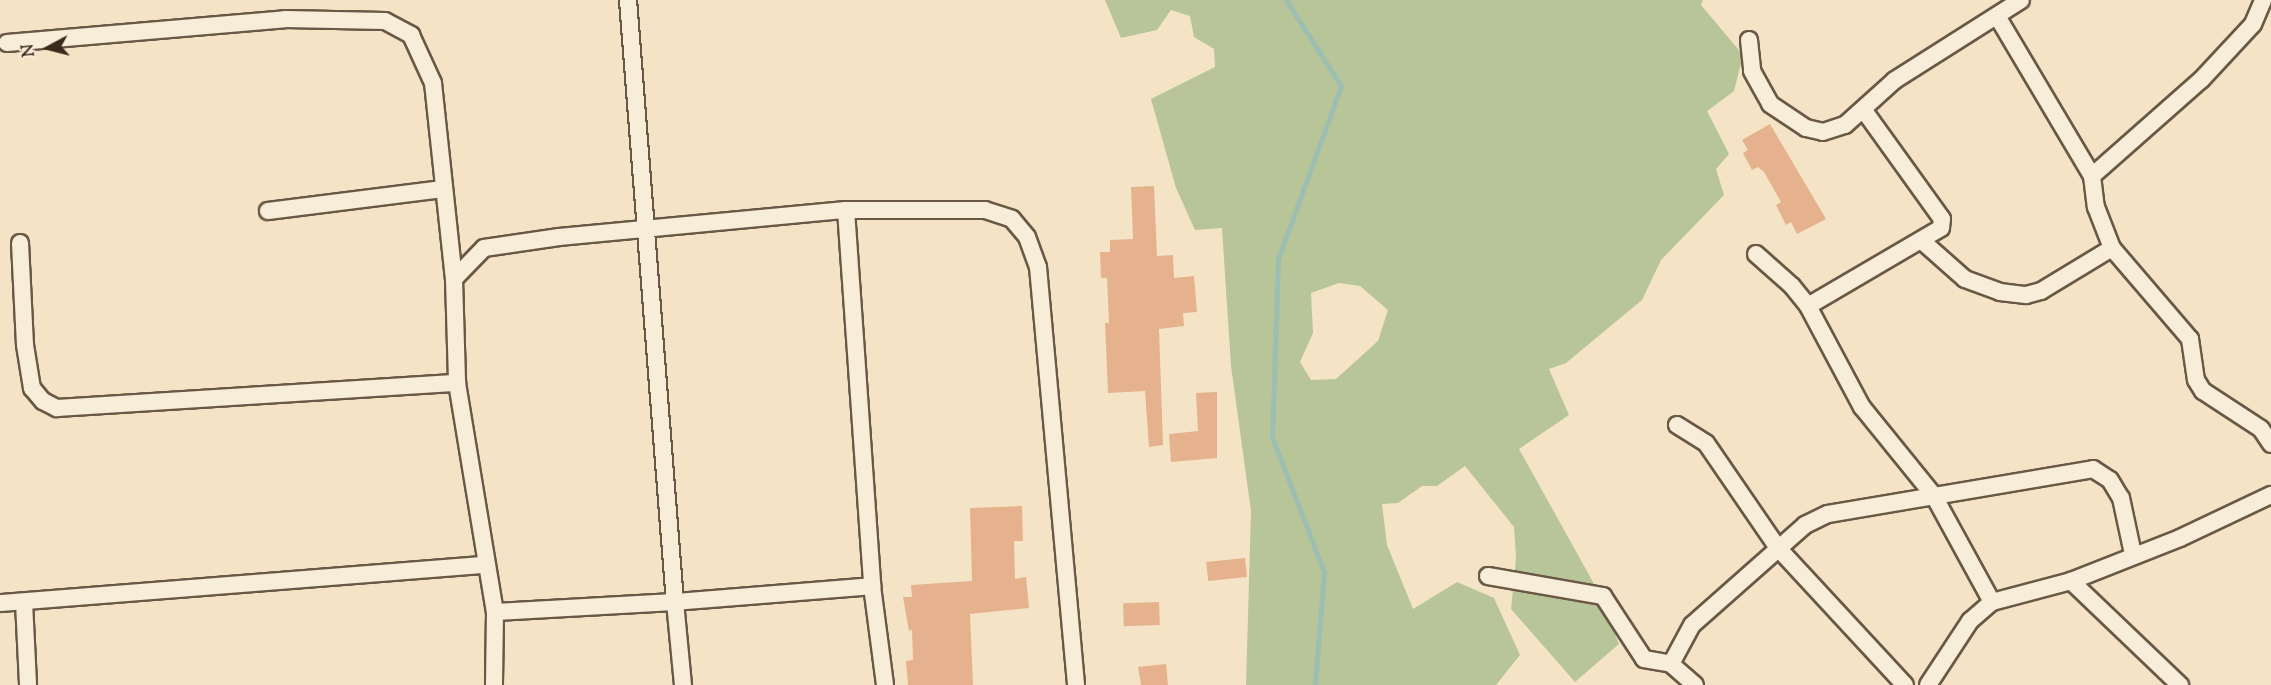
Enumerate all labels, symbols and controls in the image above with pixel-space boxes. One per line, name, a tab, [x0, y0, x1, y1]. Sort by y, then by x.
north arrow	[18, 18, 78, 78]
text: N	[17, 43, 42, 58]

